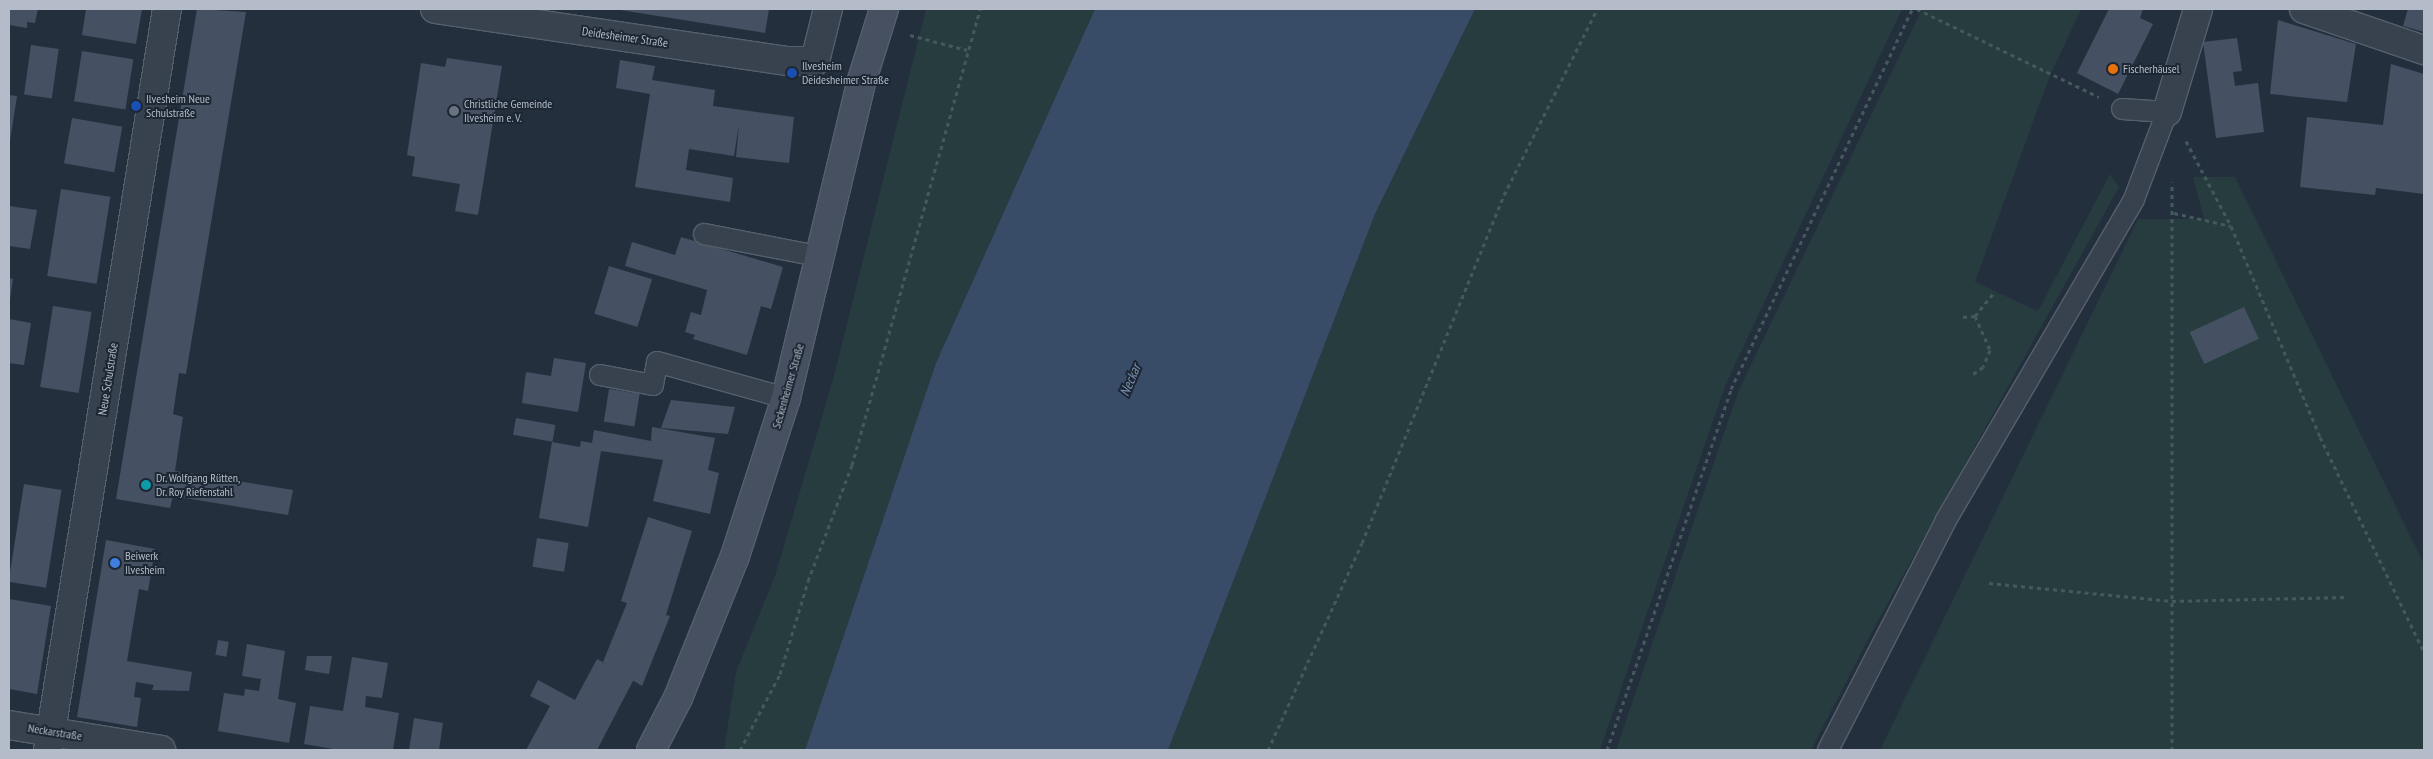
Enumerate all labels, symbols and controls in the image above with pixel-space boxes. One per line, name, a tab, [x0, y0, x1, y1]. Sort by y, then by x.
street label: Deidesheimer Straße	[581, 24, 669, 50]
place label: Ilvesheim Deidesheimer Straße	[802, 59, 889, 87]
place label: Fischerhäusel	[2123, 62, 2180, 76]
marker: Fischerhäusel	[2107, 63, 2119, 75]
marker: Ilvesheim Deidesheimer Straße	[786, 67, 798, 79]
place label: Ilvesheim Neue Schulstraße	[146, 92, 210, 120]
place label: Christliche Gemeinde Ilvesheim e. V.	[464, 97, 552, 125]
marker: Ilvesheim Neue Schulstraße	[130, 100, 142, 112]
marker: Christliche Gemeinde Ilvesheim e. V.	[448, 105, 460, 117]
street label: Neue Schulstraße	[95, 342, 121, 416]
street label: Seckenheimer Straße	[769, 342, 807, 430]
water label: Neckar	[1116, 362, 1144, 398]
place label: Dr. Wolfgang Rütten, Dr. Roy Riefenstahl	[156, 471, 241, 499]
marker: Dr. Wolfgang Rütten, Dr. Roy Riefenstahl	[140, 479, 152, 491]
place label: Beiwerk Ilvesheim	[125, 549, 165, 577]
marker: Beiwerk Ilvesheim	[109, 557, 121, 569]
street label: Neckarstraße	[27, 721, 83, 743]

